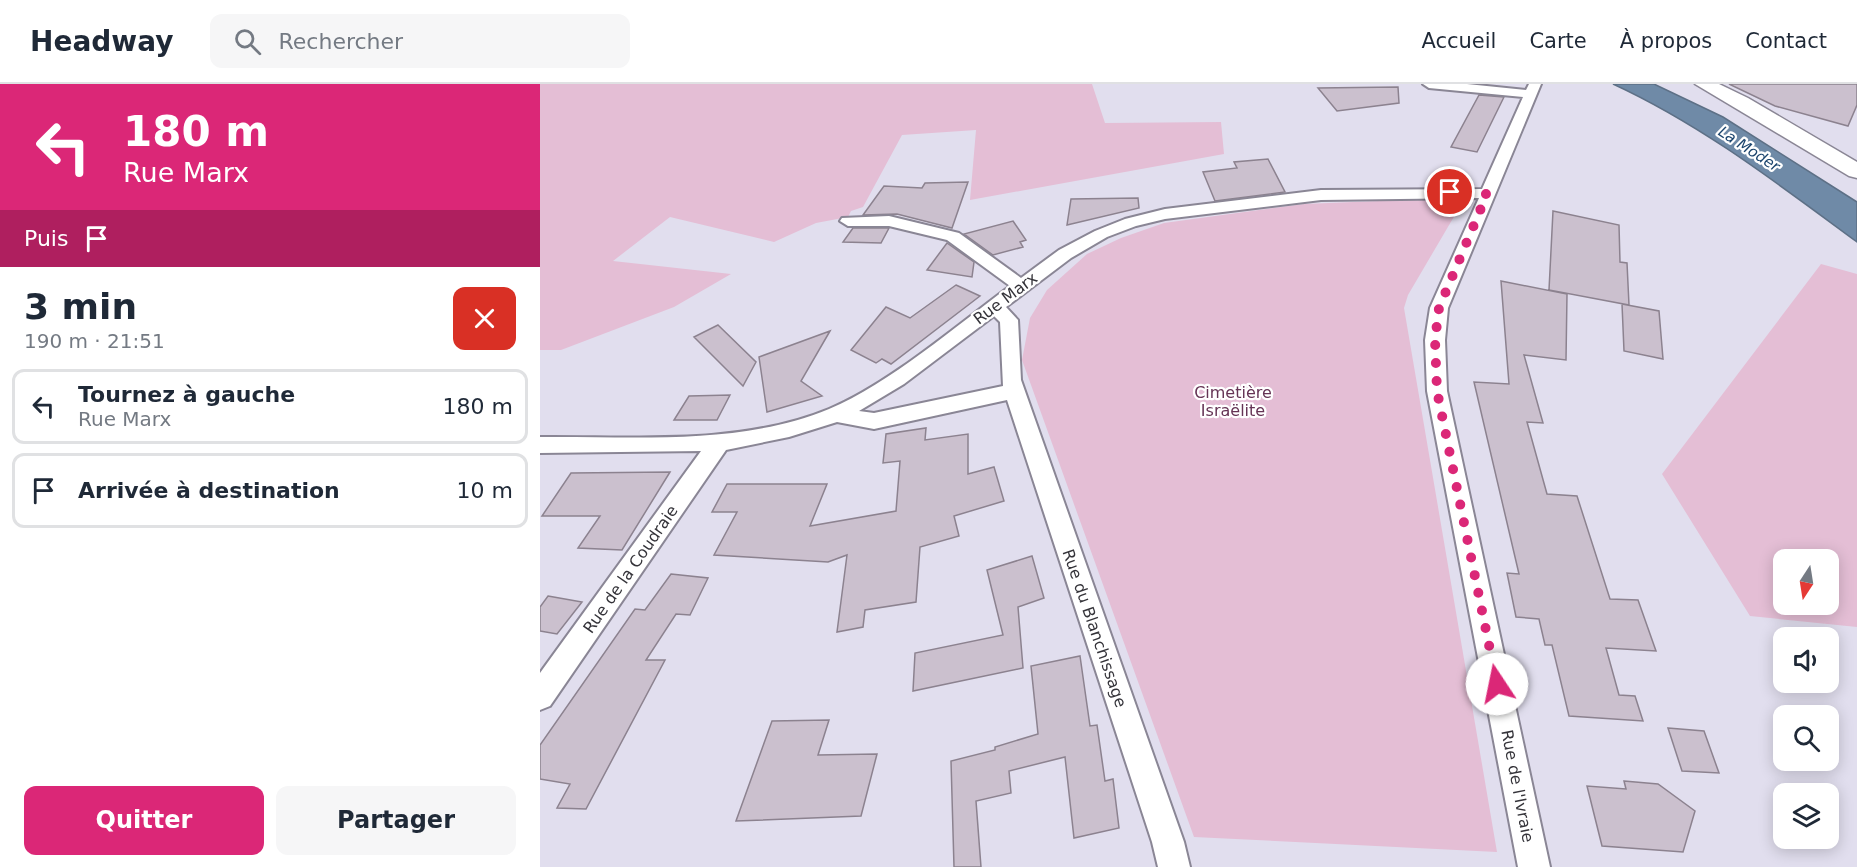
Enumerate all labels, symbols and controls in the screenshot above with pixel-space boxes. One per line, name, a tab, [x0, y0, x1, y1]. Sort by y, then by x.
search box	[210, 14, 630, 68]
text: Headway	[30, 25, 174, 58]
icon: search	[231, 25, 264, 58]
text: Rechercher	[279, 29, 403, 54]
text: Accueil	[1421, 29, 1496, 53]
text: Carte	[1529, 29, 1587, 53]
text: À propos	[1620, 29, 1712, 53]
text: Contact	[1745, 29, 1827, 53]
text: 180 m	[123, 107, 269, 156]
icon: left	[24, 108, 102, 186]
water label: La Moder	[1715, 123, 1784, 176]
text: Rue Marx	[123, 157, 249, 188]
pin	[1424, 166, 1475, 217]
icon: arrive	[1433, 175, 1466, 208]
icon: arrive	[80, 222, 113, 255]
text: Puis	[24, 226, 68, 251]
street label: Rue Marx	[970, 268, 1041, 328]
text: 3 min	[24, 286, 137, 327]
button: close	[453, 287, 516, 350]
text: 190 m · 21:51	[24, 329, 165, 353]
text: Tournez à gauche	[78, 382, 295, 407]
park label: Cimetière Israëlite	[1194, 383, 1272, 420]
icon: left	[27, 390, 60, 423]
text: 180 m	[443, 394, 513, 419]
text: Rue Marx	[78, 407, 171, 431]
icon: arrive	[27, 474, 60, 507]
text: Arrivée à destination	[78, 478, 340, 503]
text: 10 m	[457, 478, 513, 503]
street label: Rue de la Coudraie	[579, 502, 682, 637]
street label: Rue du Blanchissage	[1059, 547, 1131, 710]
north arrow	[1773, 549, 1839, 615]
map controls	[1773, 549, 1839, 849]
button: sound	[1773, 627, 1839, 693]
position arrow	[1465, 652, 1529, 716]
button: search	[1773, 705, 1839, 771]
street label: Rue de l'Ivraie	[1497, 728, 1538, 844]
button: layers	[1773, 783, 1839, 849]
button: Quitter	[24, 786, 264, 855]
button: Partager	[276, 786, 516, 855]

